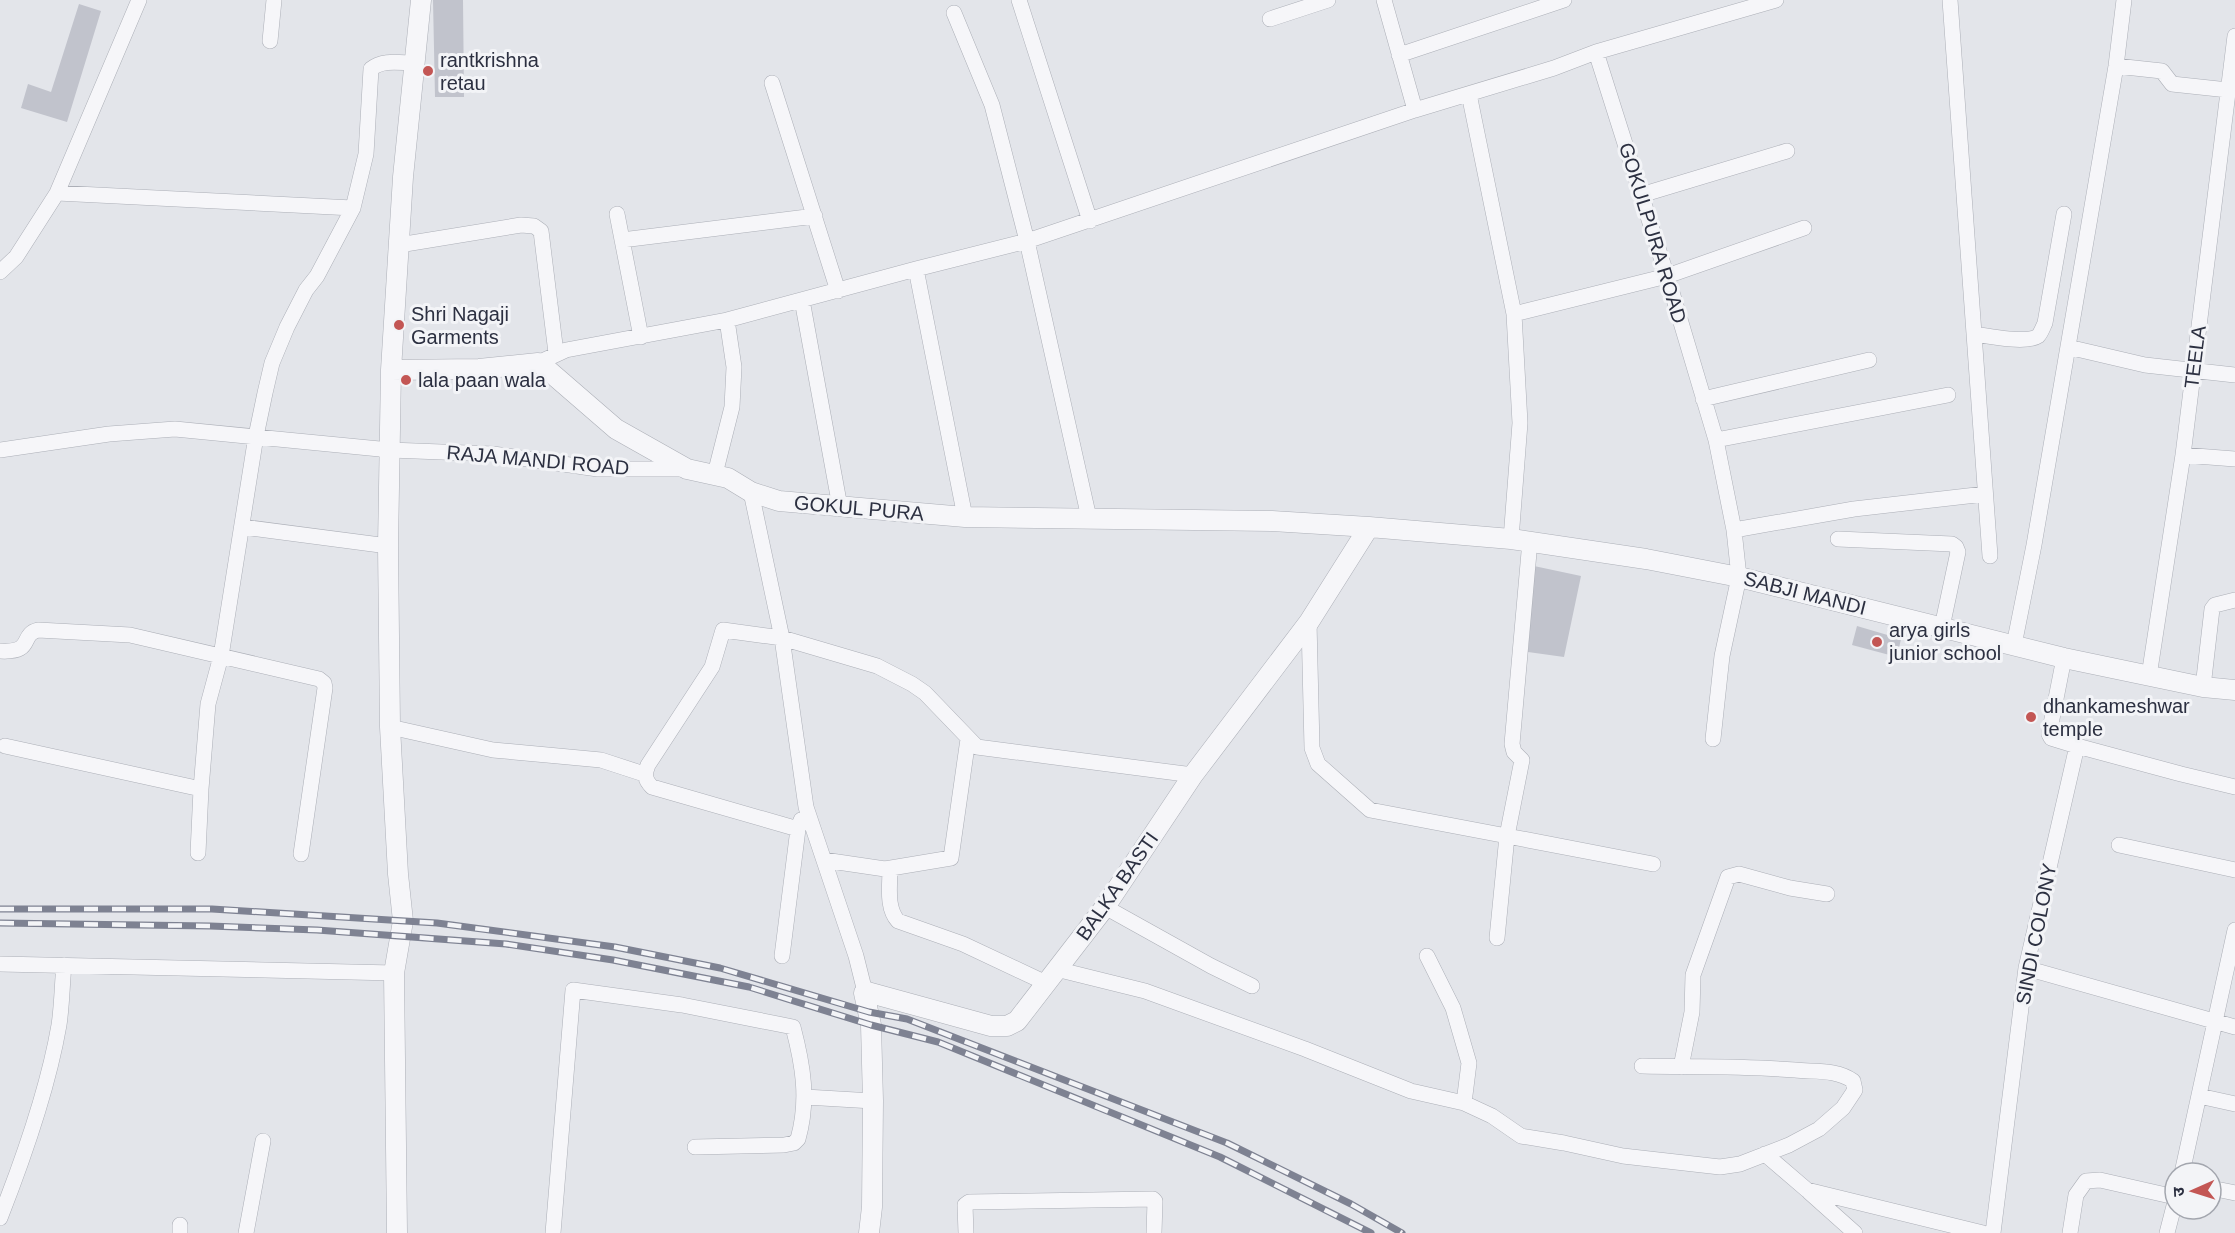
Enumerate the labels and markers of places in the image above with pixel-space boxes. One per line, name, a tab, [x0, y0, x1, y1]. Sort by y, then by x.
place label: rantkrishna retau	[440, 49, 540, 94]
marker: rantkrishna retau	[421, 64, 435, 78]
place label: Shri Nagaji Garments	[411, 303, 509, 348]
marker: Shri Nagaji Garments	[392, 318, 406, 332]
place label: lala paan wala	[418, 369, 547, 391]
marker: lala paan wala	[399, 373, 413, 387]
place label: arya girls junior school	[1888, 619, 2001, 664]
marker: arya girls junior school	[1870, 635, 1884, 649]
place label: dhankameshwar temple	[2043, 695, 2190, 740]
marker: dhankameshwar temple	[2024, 710, 2038, 724]

